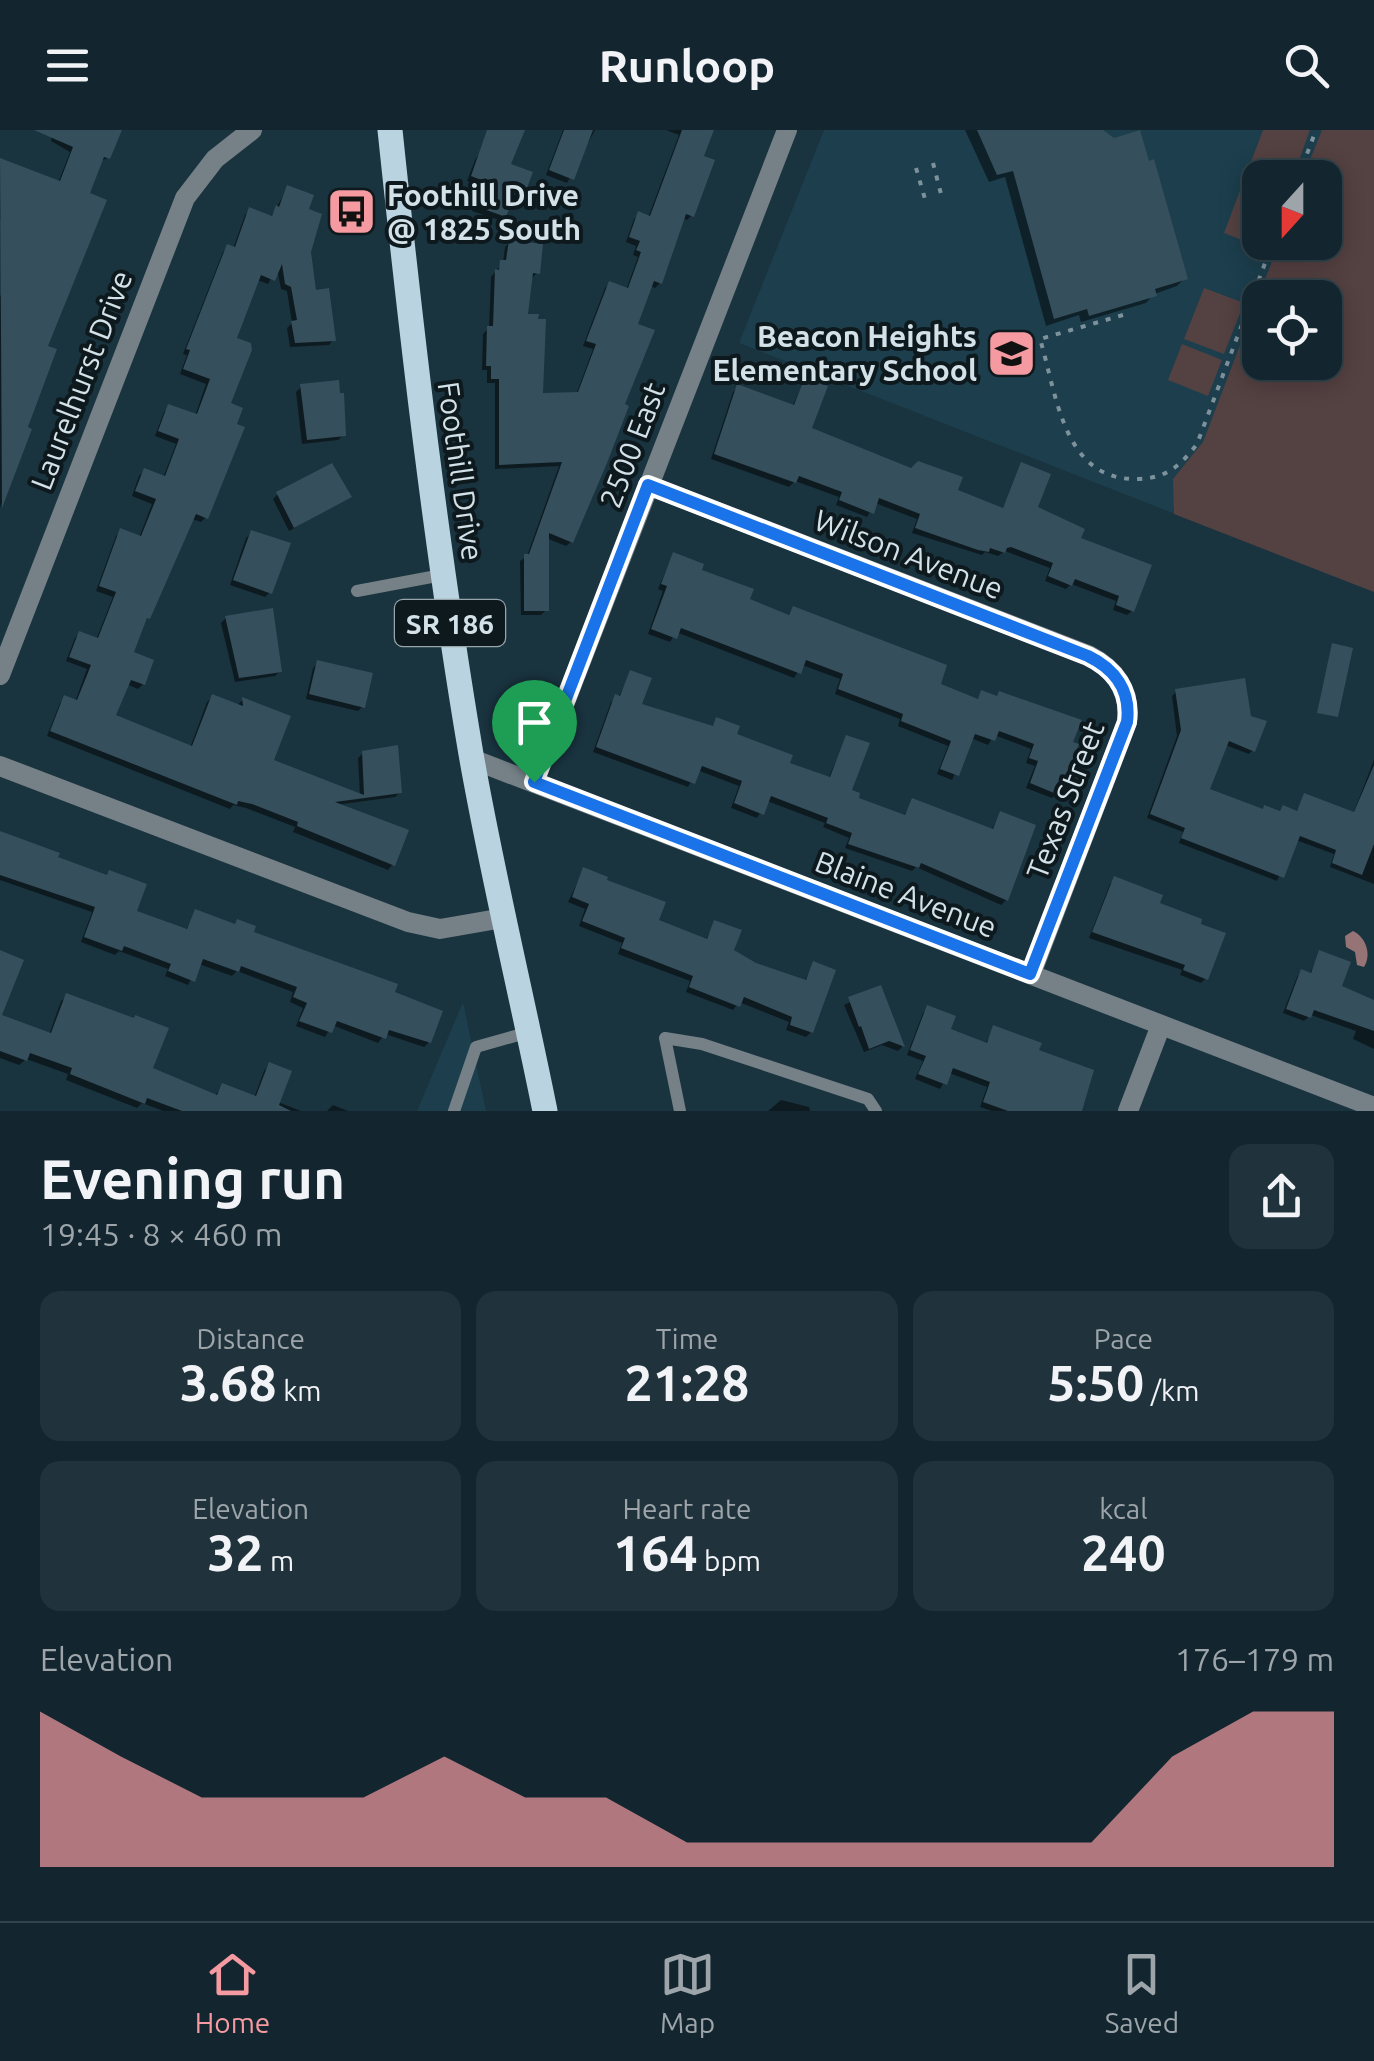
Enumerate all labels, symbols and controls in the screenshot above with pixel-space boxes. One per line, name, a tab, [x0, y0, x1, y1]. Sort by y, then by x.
icon: menu	[40, 38, 95, 93]
icon: search	[1279, 38, 1334, 93]
text: Runloop	[599, 40, 775, 91]
north arrow	[1242, 160, 1342, 260]
map controls	[1242, 160, 1342, 380]
place label: Foothill Drive @ 1825 South	[387, 178, 581, 246]
bus stop icon: Foothill Drive @ 1825 South	[326, 186, 378, 238]
street label: Laurelhurst Drive	[24, 266, 138, 494]
button: locate	[1242, 280, 1342, 380]
place label: Beacon Heights Elementary School	[713, 319, 977, 387]
school or university icon: Beacon Heights Elementary School	[986, 327, 1038, 379]
street label: 2500 East	[593, 377, 672, 513]
street label: Foothill Drive	[432, 379, 490, 563]
street label: Wilson Avenue	[810, 502, 1008, 606]
road number: SR 186	[395, 600, 505, 646]
pin	[492, 680, 577, 783]
icon: arrive	[507, 695, 562, 750]
street label: Texas Street	[1019, 716, 1111, 884]
street label: Blaine Avenue	[811, 844, 1001, 944]
button: share	[1229, 1144, 1334, 1249]
text: Evening run	[40, 1148, 345, 1209]
text: 19:45 · 8 × 460 m	[40, 1216, 282, 1252]
text: Distance	[196, 1323, 305, 1354]
text: Time	[656, 1323, 718, 1354]
text: Pace	[1094, 1323, 1153, 1354]
text: 3.68	[180, 1354, 277, 1410]
text: 21:28	[624, 1354, 750, 1410]
text: 5:50	[1047, 1354, 1144, 1410]
text: km	[277, 1375, 321, 1406]
text: /km	[1144, 1375, 1199, 1406]
text: Elevation	[192, 1493, 309, 1524]
text: Heart rate	[623, 1493, 751, 1524]
text: kcal	[1099, 1493, 1148, 1524]
text: 32	[207, 1524, 264, 1580]
text: 164	[613, 1524, 698, 1580]
text: 240	[1081, 1524, 1166, 1580]
text: m	[264, 1545, 294, 1576]
text: bpm	[698, 1545, 761, 1576]
text: Elevation	[40, 1641, 173, 1677]
text: 176–179 m	[1175, 1641, 1334, 1677]
tab: Home	[195, 1947, 270, 2038]
tab: Map	[660, 1947, 715, 2038]
tab: Saved	[1105, 1947, 1179, 2038]

